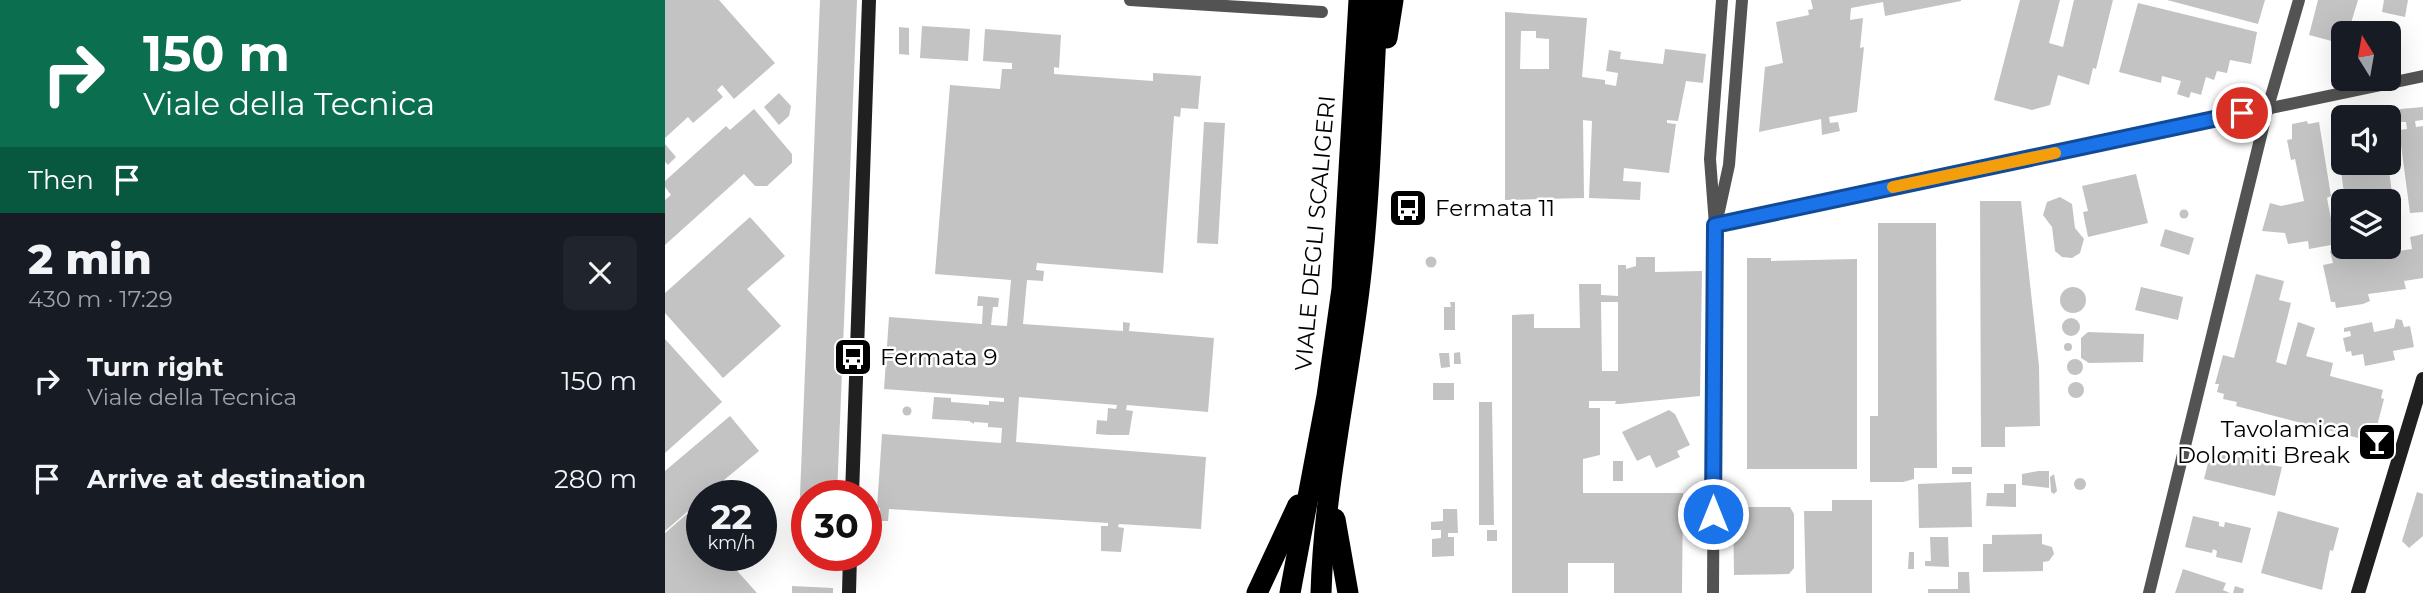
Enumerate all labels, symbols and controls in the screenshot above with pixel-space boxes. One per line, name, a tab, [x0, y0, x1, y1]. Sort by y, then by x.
north arrow	[2331, 21, 2401, 91]
map controls	[2331, 21, 2401, 259]
text: 150 m	[143, 24, 290, 83]
icon: right	[28, 28, 119, 119]
pin	[2212, 83, 2272, 143]
text: Viale della Tecnica	[143, 84, 435, 123]
street label: VIALE DEGLI SCALIGERI	[1289, 94, 1341, 372]
icon: arrive	[2223, 94, 2261, 132]
button: sound	[2331, 105, 2401, 175]
icon: arrive	[108, 161, 146, 199]
text: Then	[28, 164, 94, 196]
bus stop icon: Fermata 11	[1387, 187, 1429, 229]
button: layers	[2331, 189, 2401, 259]
place label: Fermata 11	[1435, 194, 1555, 222]
text: 2 min	[28, 233, 152, 285]
button: close	[563, 236, 637, 310]
text: 430 m · 17:29	[28, 285, 173, 313]
bus stop icon: Fermata 9	[832, 336, 874, 378]
place label: Fermata 9	[880, 343, 998, 371]
text: Turn right	[87, 351, 223, 383]
icon: right	[28, 362, 66, 400]
text: 150 m	[561, 365, 637, 397]
text: Viale della Tecnica	[87, 383, 297, 411]
place label: Tavolamica Dolomiti Break	[2177, 415, 2350, 469]
bar icon: Tavolamica Dolomiti Break	[2356, 421, 2398, 463]
icon: arrive	[28, 460, 66, 498]
text: Arrive at destination	[87, 463, 366, 495]
text: 280 m	[554, 463, 637, 495]
position arrow	[1676, 477, 1750, 551]
speed limit sign: 30	[791, 480, 882, 571]
text: 22	[711, 495, 752, 538]
text: km/h	[707, 532, 756, 554]

